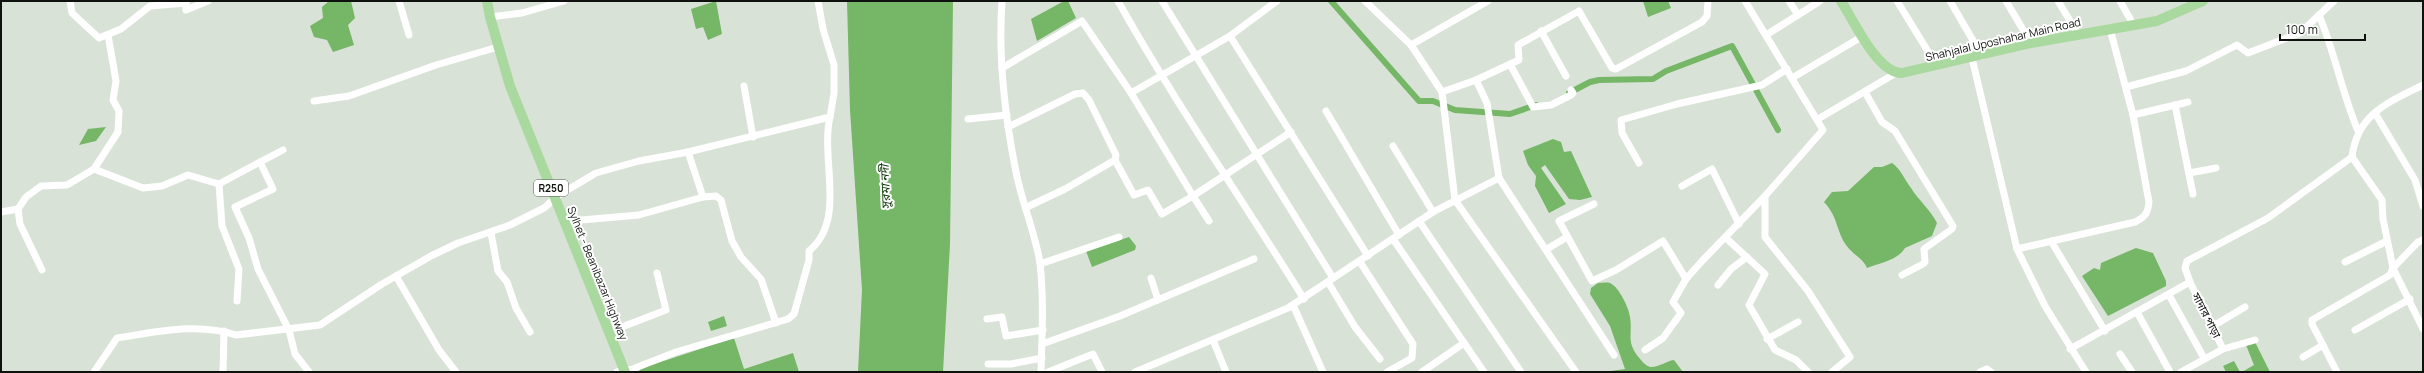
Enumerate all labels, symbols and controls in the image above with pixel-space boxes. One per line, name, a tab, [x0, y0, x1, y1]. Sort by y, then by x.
street label: Shahjalal Uposhahar Main Road	[1924, 14, 2082, 64]
scale bar	[2280, 16, 2365, 42]
text: 100 m	[2286, 21, 2318, 38]
water label: সুরমা নদী	[876, 162, 894, 210]
road number: R250	[534, 180, 568, 196]
street label: Sylhet - Beanibazar Highway	[564, 204, 632, 342]
street label: সাদার পাড়া	[2189, 289, 2225, 341]

